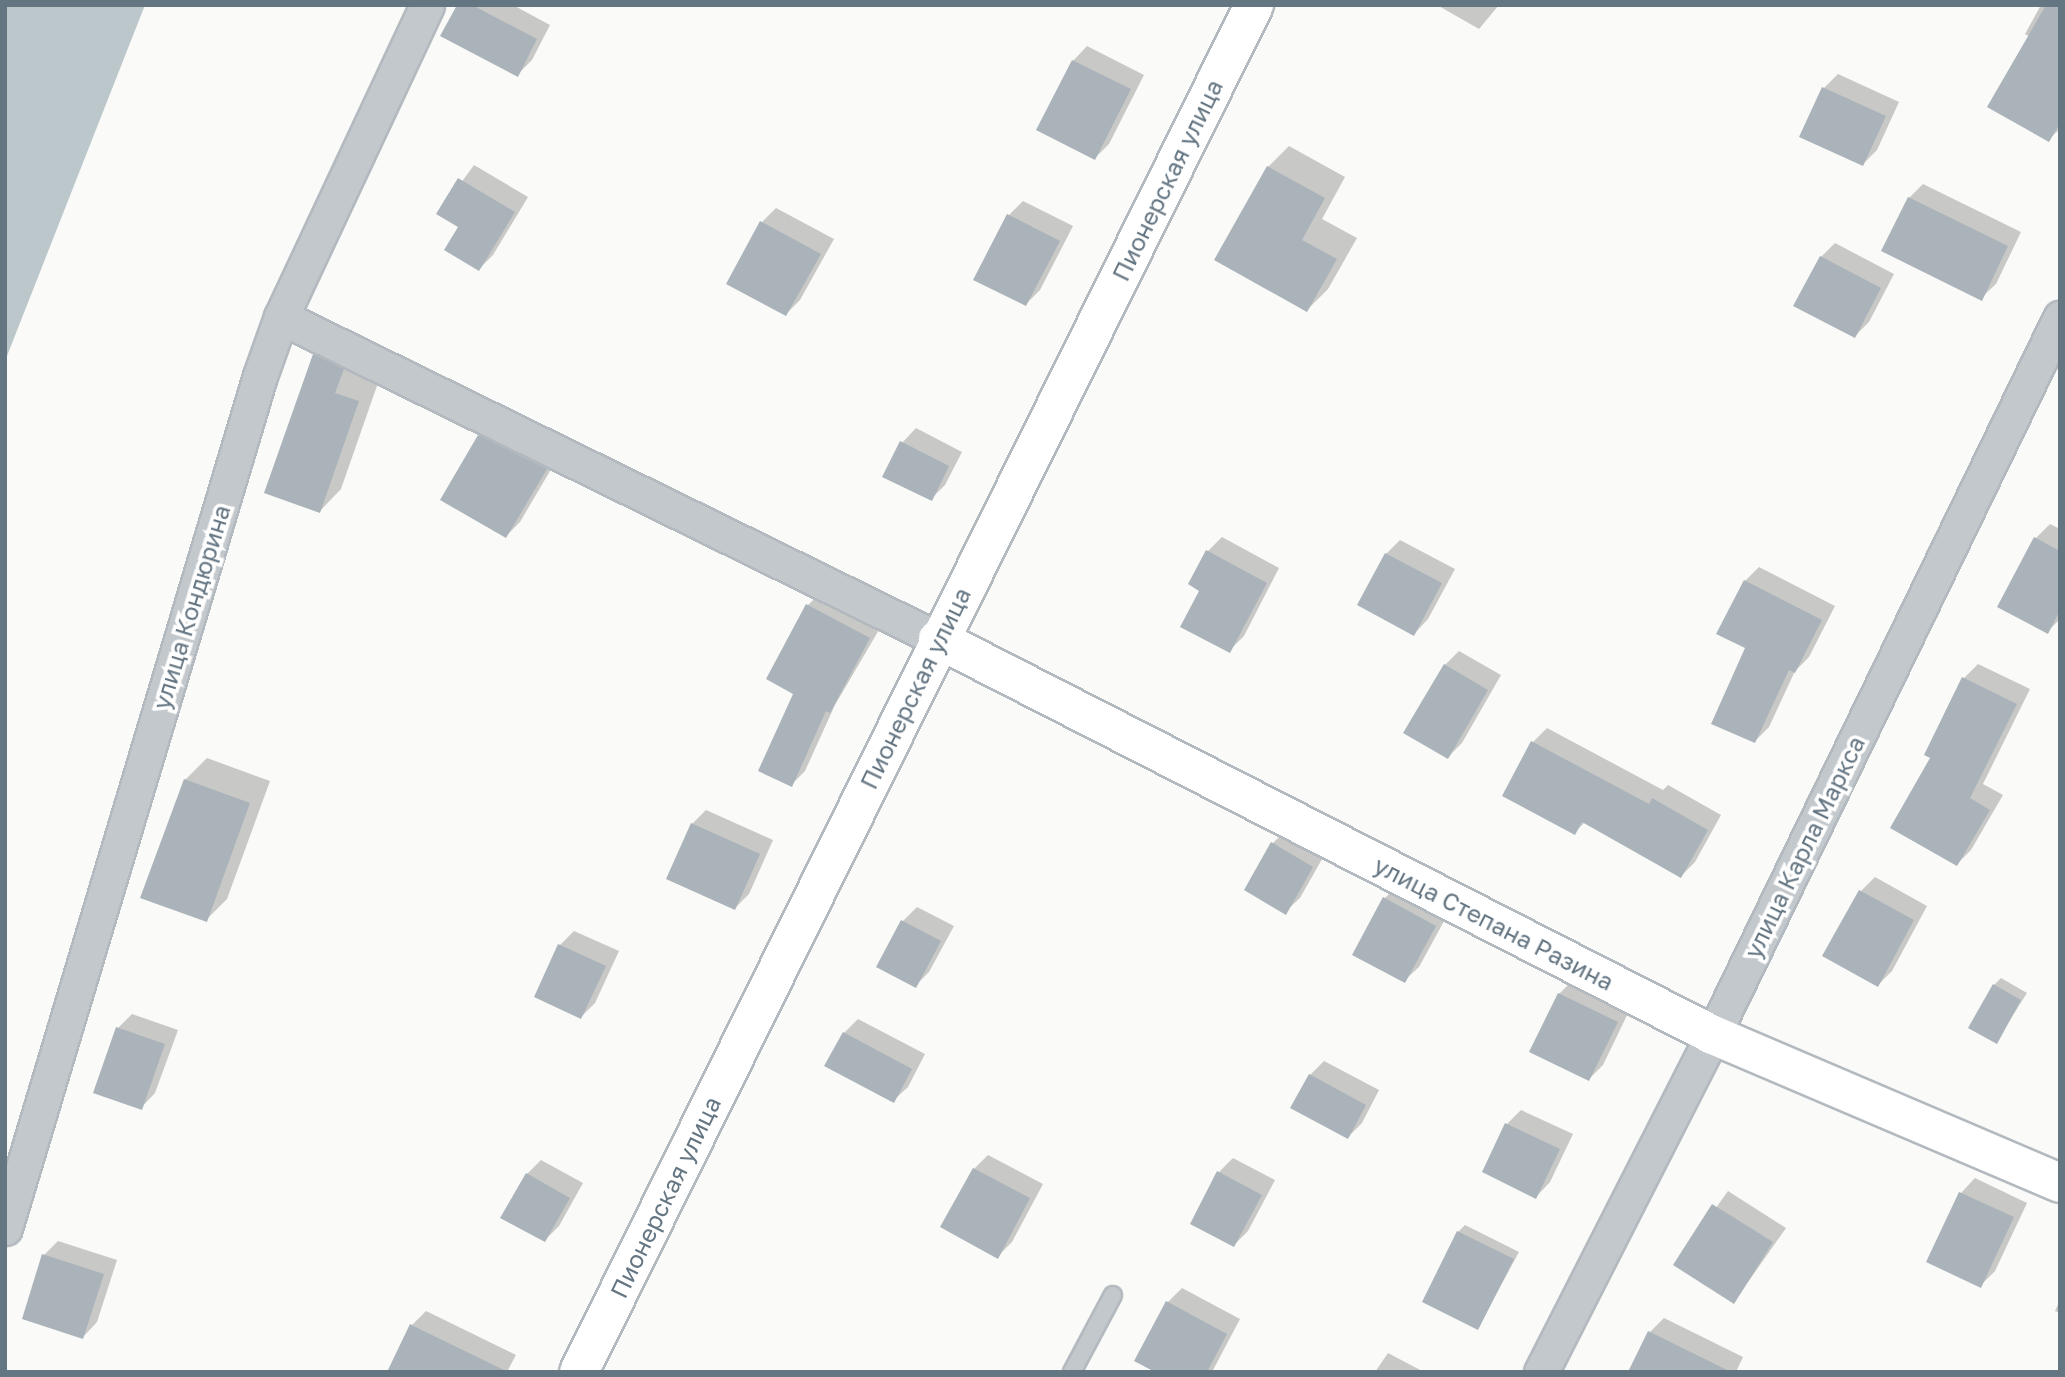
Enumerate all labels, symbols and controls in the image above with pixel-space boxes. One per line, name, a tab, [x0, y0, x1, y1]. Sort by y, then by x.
street label: Пионерская улица	[1106, 75, 1228, 285]
street label: улица Кондюрина	[146, 501, 236, 713]
street label: Пионерская улица	[854, 583, 976, 793]
street label: улица Карла Маркса	[1738, 731, 1870, 963]
street label: улица Степана Разина	[1369, 850, 1619, 996]
street label: Пионерская улица	[604, 1092, 726, 1302]

